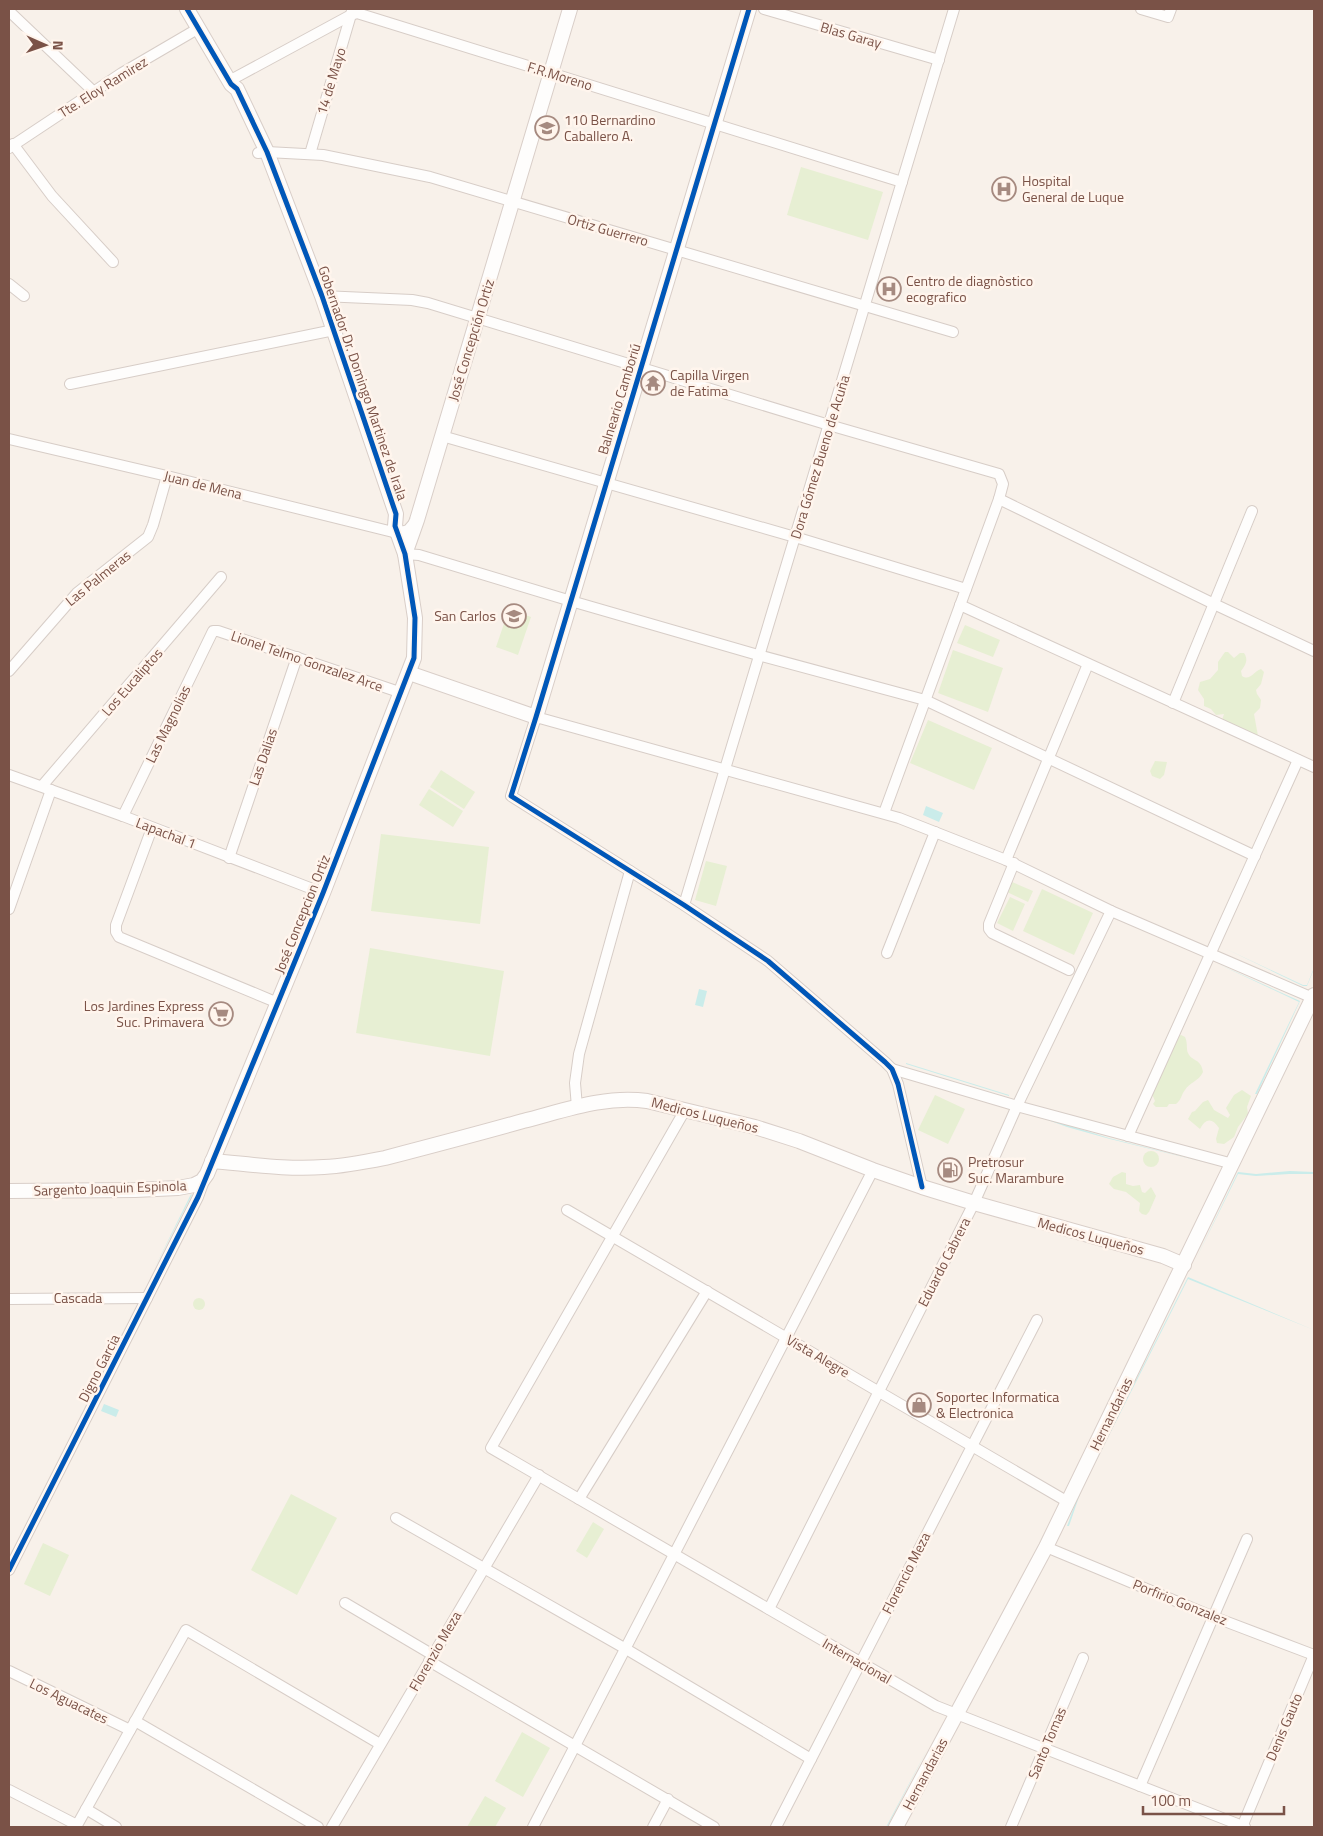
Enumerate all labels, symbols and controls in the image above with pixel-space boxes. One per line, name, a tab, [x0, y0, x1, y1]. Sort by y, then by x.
street label: Blas Garay	[818, 16, 884, 53]
north arrow	[20, 20, 70, 70]
text: N	[48, 40, 69, 51]
street label: 14 de Mayo	[310, 45, 351, 117]
street label: Tte. Eloy Ramirez	[54, 51, 151, 122]
street label: F.R.Moreno	[525, 56, 595, 95]
place label: 110 Bernardino Caballero A.	[564, 109, 656, 146]
school or university icon: 110 Bernardino Caballero A.	[534, 115, 560, 141]
place label: Hospital General de Luque	[1022, 170, 1124, 207]
hospital icon: Hospital General de Luque	[991, 176, 1017, 202]
street label: Ortiz Guerrero	[565, 208, 651, 251]
street label: Gobernador Dr. Domingo Martinez de Irala	[313, 263, 414, 503]
place label: Centro de diagnòstico ecografico	[906, 270, 1033, 307]
street label: José Concepción Ortiz	[442, 276, 499, 403]
hospital icon: Centro de diagnòstico ecografico	[876, 276, 902, 302]
street label: Balneario Camboriú	[592, 341, 645, 457]
place label: Capilla Virgen de Fatima	[670, 364, 749, 401]
temple icon: Capilla Virgen de Fatima	[640, 370, 666, 396]
street label: Dora Gómez Bueno de Acuña	[785, 372, 855, 542]
street label: Juan de Mena	[162, 465, 244, 504]
street label: Las Palmeras	[60, 545, 135, 611]
school or university icon: San Carlos	[501, 603, 527, 629]
place label: San Carlos	[434, 605, 496, 626]
street label: Lionel Telmo Gonzalez Arce	[228, 625, 386, 696]
street label: Los Eucaliptos	[96, 643, 167, 720]
street label: Las Magnolias	[140, 681, 195, 766]
street label: Las Dalias	[243, 725, 282, 788]
street label: Lapachal 1	[133, 811, 199, 854]
street label: José Concepcion Ortiz	[268, 851, 335, 976]
place label: Los Jardines Express Suc. Primavera	[84, 995, 204, 1032]
supermarket icon: Los Jardines Express Suc. Primavera	[208, 1001, 234, 1027]
street label: Medicos Luqueños	[649, 1091, 761, 1138]
place label: Pretrosur Suc. Marambure	[968, 1151, 1064, 1188]
fuel station icon: Pretrosur Suc. Marambure	[937, 1157, 963, 1183]
street label: Sargento Joaquin Espinola	[33, 1174, 187, 1201]
street label: Medicos Luqueños	[1035, 1211, 1147, 1260]
street label: Eduardo Cabrera	[912, 1214, 975, 1310]
street label: Cascada	[54, 1287, 102, 1308]
street label: Vista Alegre	[783, 1329, 854, 1382]
street label: Digno Garcia	[72, 1330, 125, 1405]
street label: Hernandarias	[1084, 1374, 1137, 1454]
place label: Soportec Informatica & Electronica	[936, 1386, 1059, 1423]
shop icon: Soportec Informatica & Electronica	[906, 1392, 932, 1418]
street label: Florencio Meza	[876, 1528, 935, 1617]
street label: Porfirio Gonzalez	[1130, 1573, 1231, 1630]
street label: Florenzio Meza	[403, 1607, 466, 1695]
street label: Internacional	[819, 1632, 896, 1689]
street label: Los Aguacates	[26, 1672, 112, 1729]
street label: Denis Gauto	[1260, 1690, 1307, 1764]
street label: Santo Tomas	[1022, 1704, 1071, 1782]
street label: Hernandarias	[897, 1734, 952, 1814]
scale bar	[1143, 1784, 1284, 1816]
text: 100 m	[1150, 1789, 1191, 1812]

